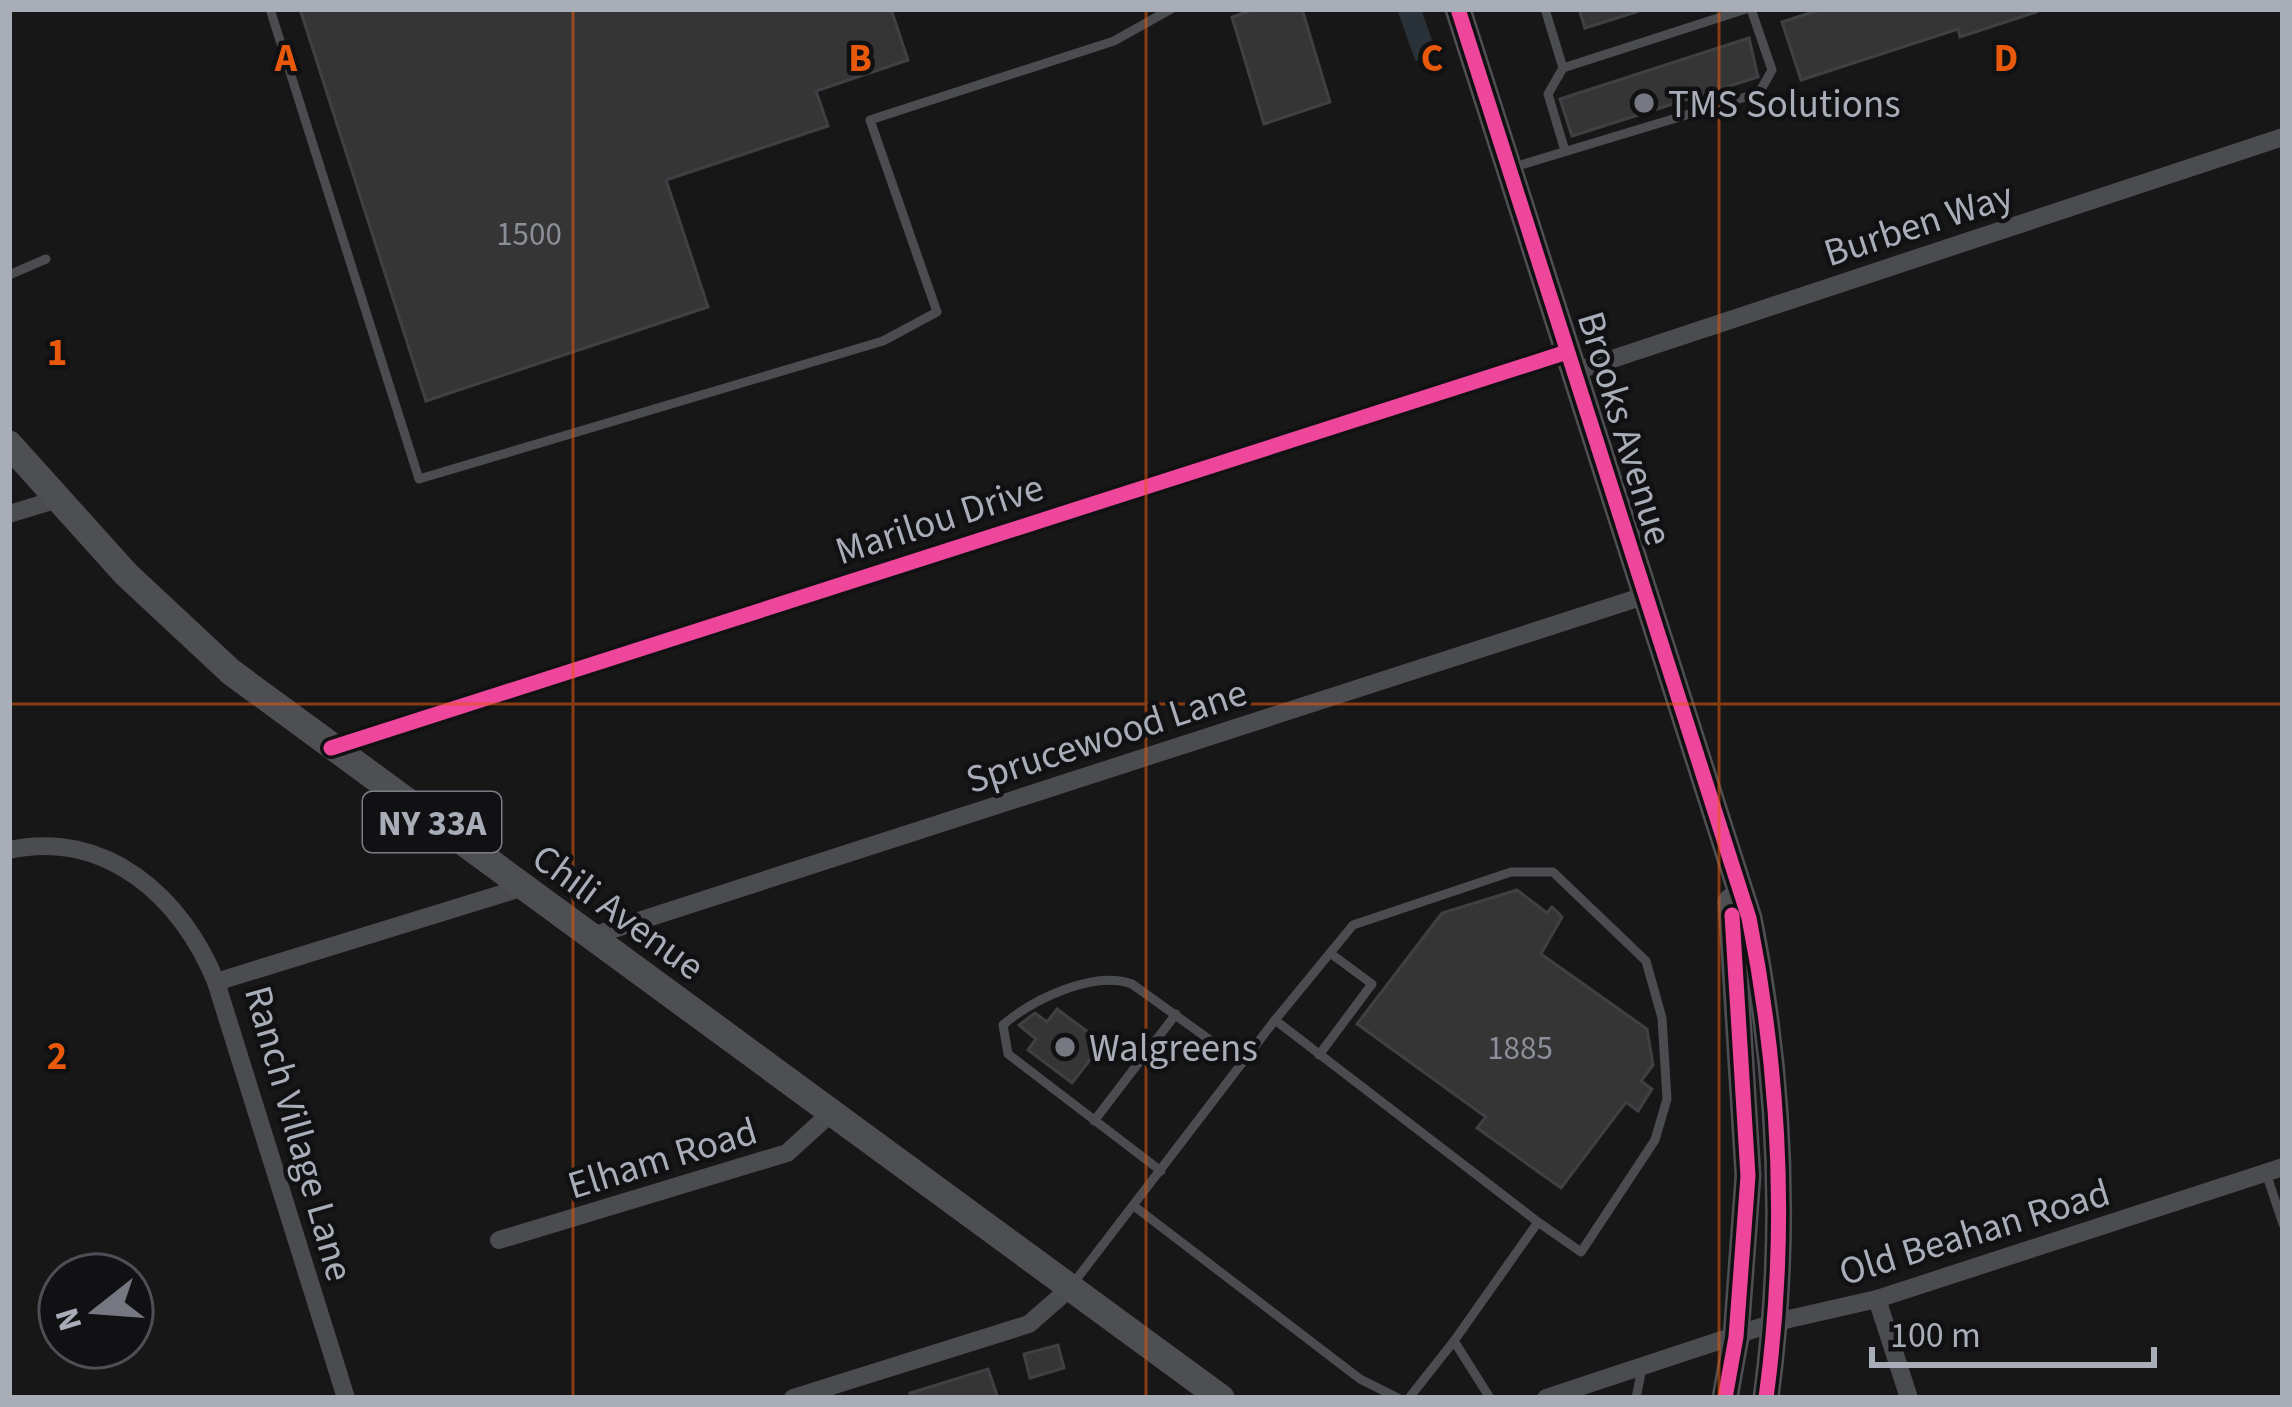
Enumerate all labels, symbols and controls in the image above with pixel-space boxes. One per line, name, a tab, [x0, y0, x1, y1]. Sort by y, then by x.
text: A	[274, 31, 298, 87]
text: B	[848, 31, 872, 87]
text: C	[1421, 31, 1443, 87]
text: D	[1994, 31, 2018, 87]
place label: TMS Solutions	[1668, 77, 1901, 133]
marker: TMS Solutions	[1631, 90, 1657, 116]
street label: Burben Way	[1817, 168, 2020, 282]
house number: 1500	[496, 211, 562, 258]
street label: Brooks Avenue	[1562, 305, 1686, 552]
text: 1	[47, 325, 67, 381]
street label: Marilou Drive	[828, 460, 1051, 580]
street label: Sprucewood Lane	[959, 665, 1254, 809]
road number: NY 33A	[363, 792, 501, 852]
street label: Chili Avenue	[520, 831, 715, 994]
street label: Ranch Village Lane	[229, 979, 367, 1288]
place label: Walgreens	[1089, 1021, 1258, 1077]
house number: 1885	[1487, 1025, 1553, 1072]
text: 2	[47, 1029, 67, 1085]
marker: Walgreens	[1052, 1034, 1078, 1060]
street label: Elham Road	[561, 1104, 764, 1214]
street label: Old Beahan Road	[1832, 1165, 2117, 1301]
north arrow	[36, 1251, 156, 1371]
scale bar	[1872, 1293, 2154, 1367]
text: N	[43, 1302, 94, 1337]
text: 100 m	[1890, 1310, 1981, 1361]

